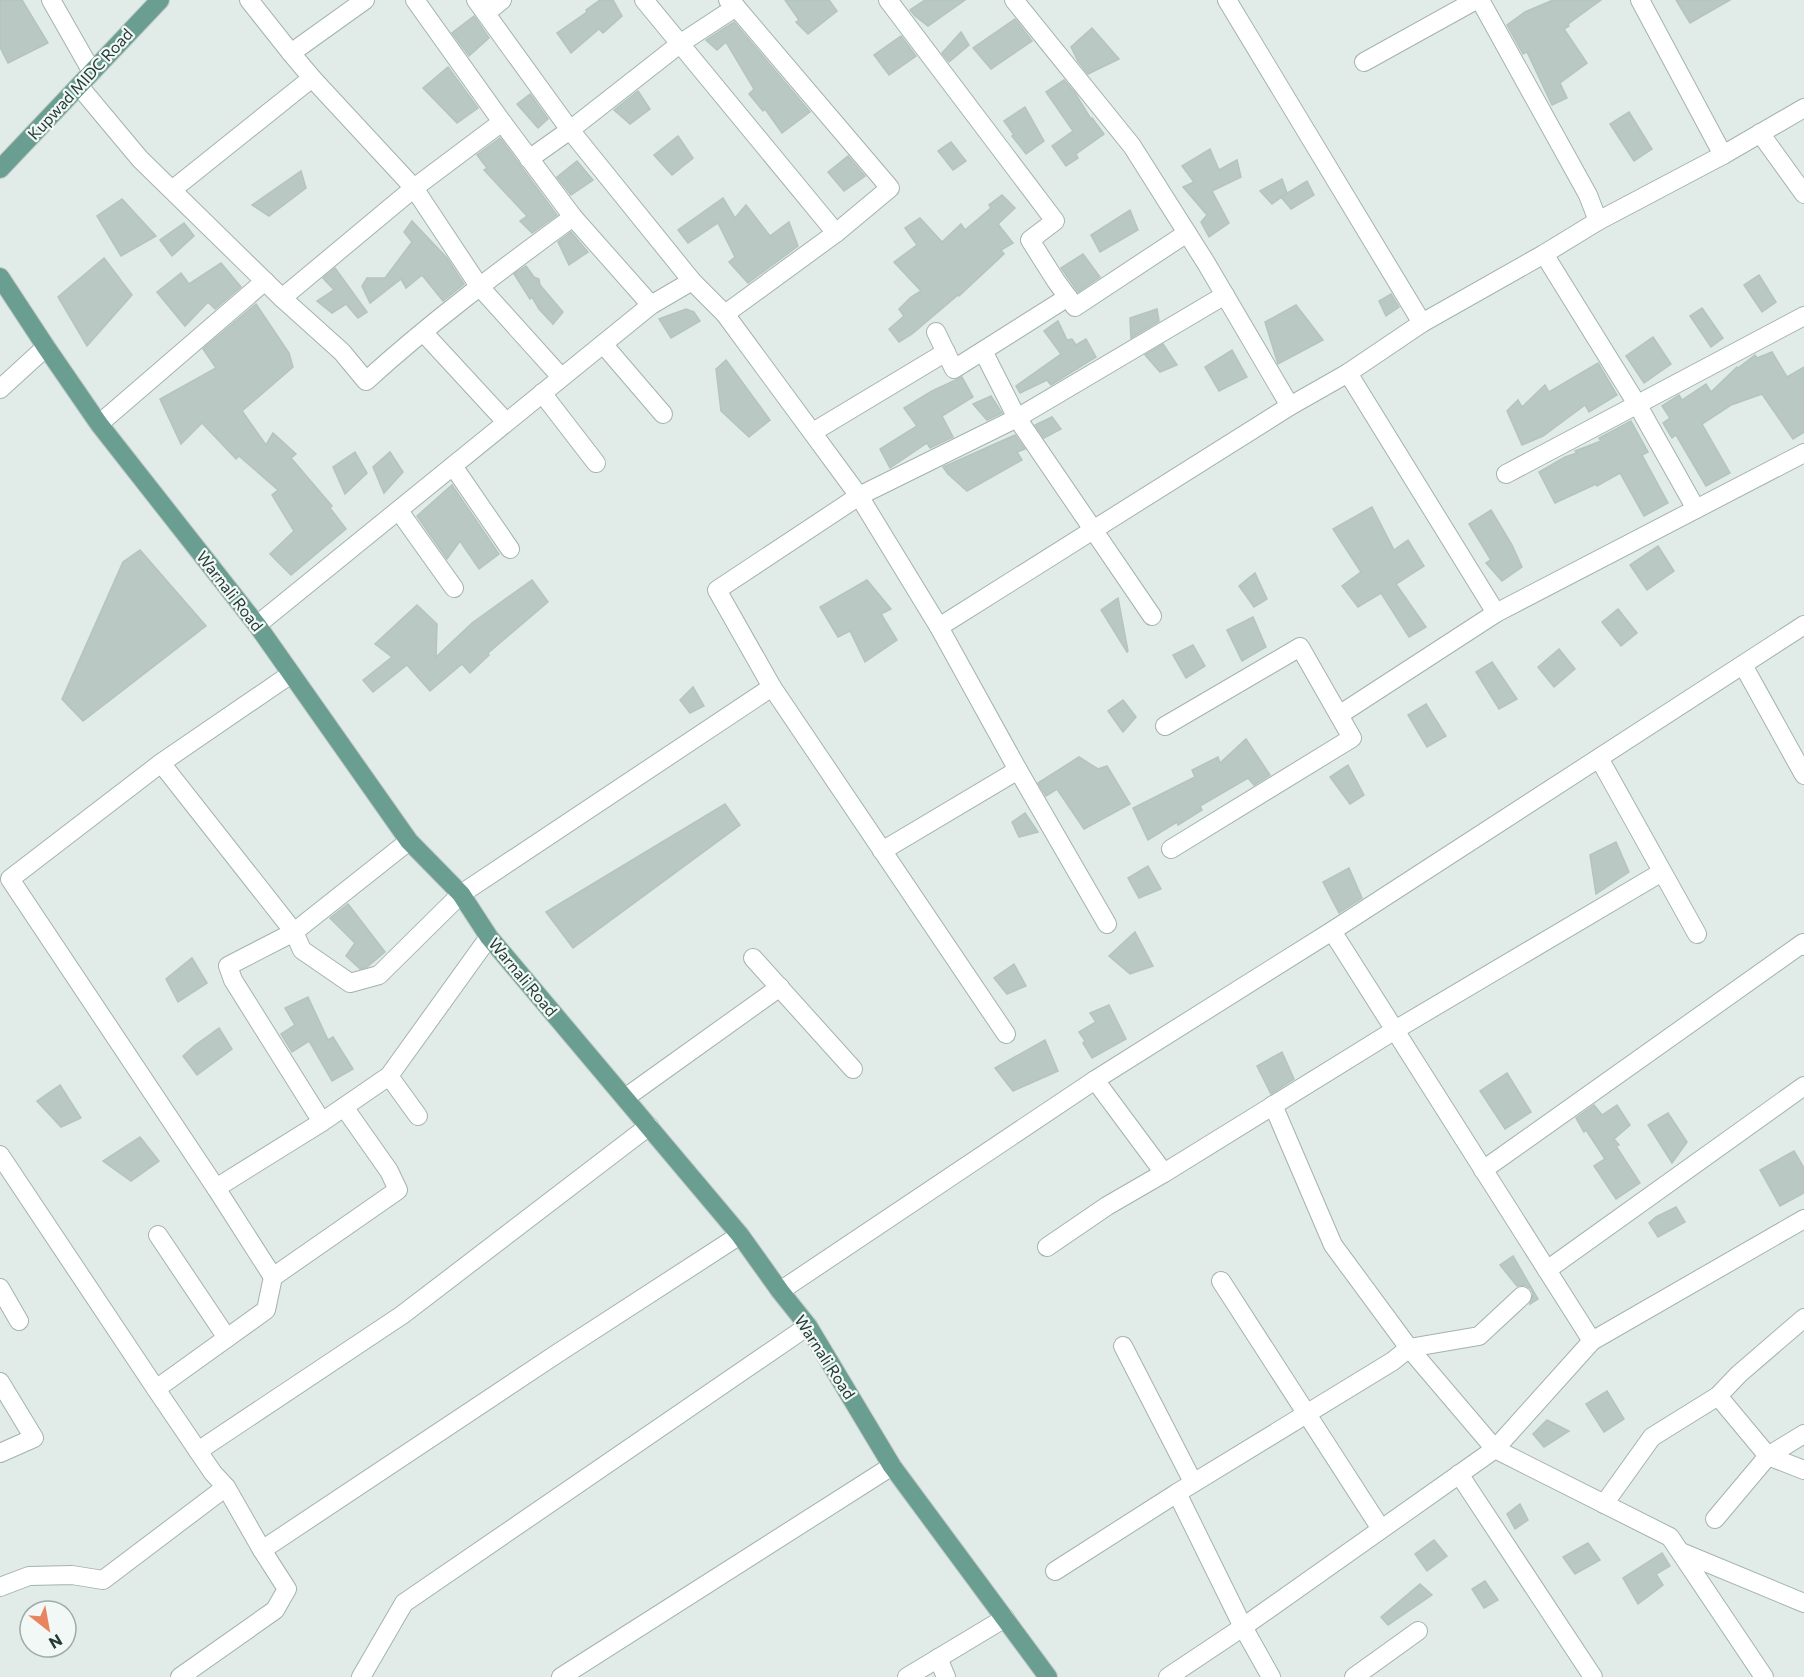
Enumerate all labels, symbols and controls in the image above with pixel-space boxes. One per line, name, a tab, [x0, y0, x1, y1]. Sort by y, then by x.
street label: Kupwad MIDC Road	[23, 24, 136, 143]
street label: Warnali Road	[193, 547, 268, 635]
street label: Warnali Road	[485, 934, 562, 1020]
street label: Warnali Road	[791, 1311, 860, 1402]
north arrow	[18, 1599, 78, 1659]
text: N	[46, 1631, 66, 1654]

